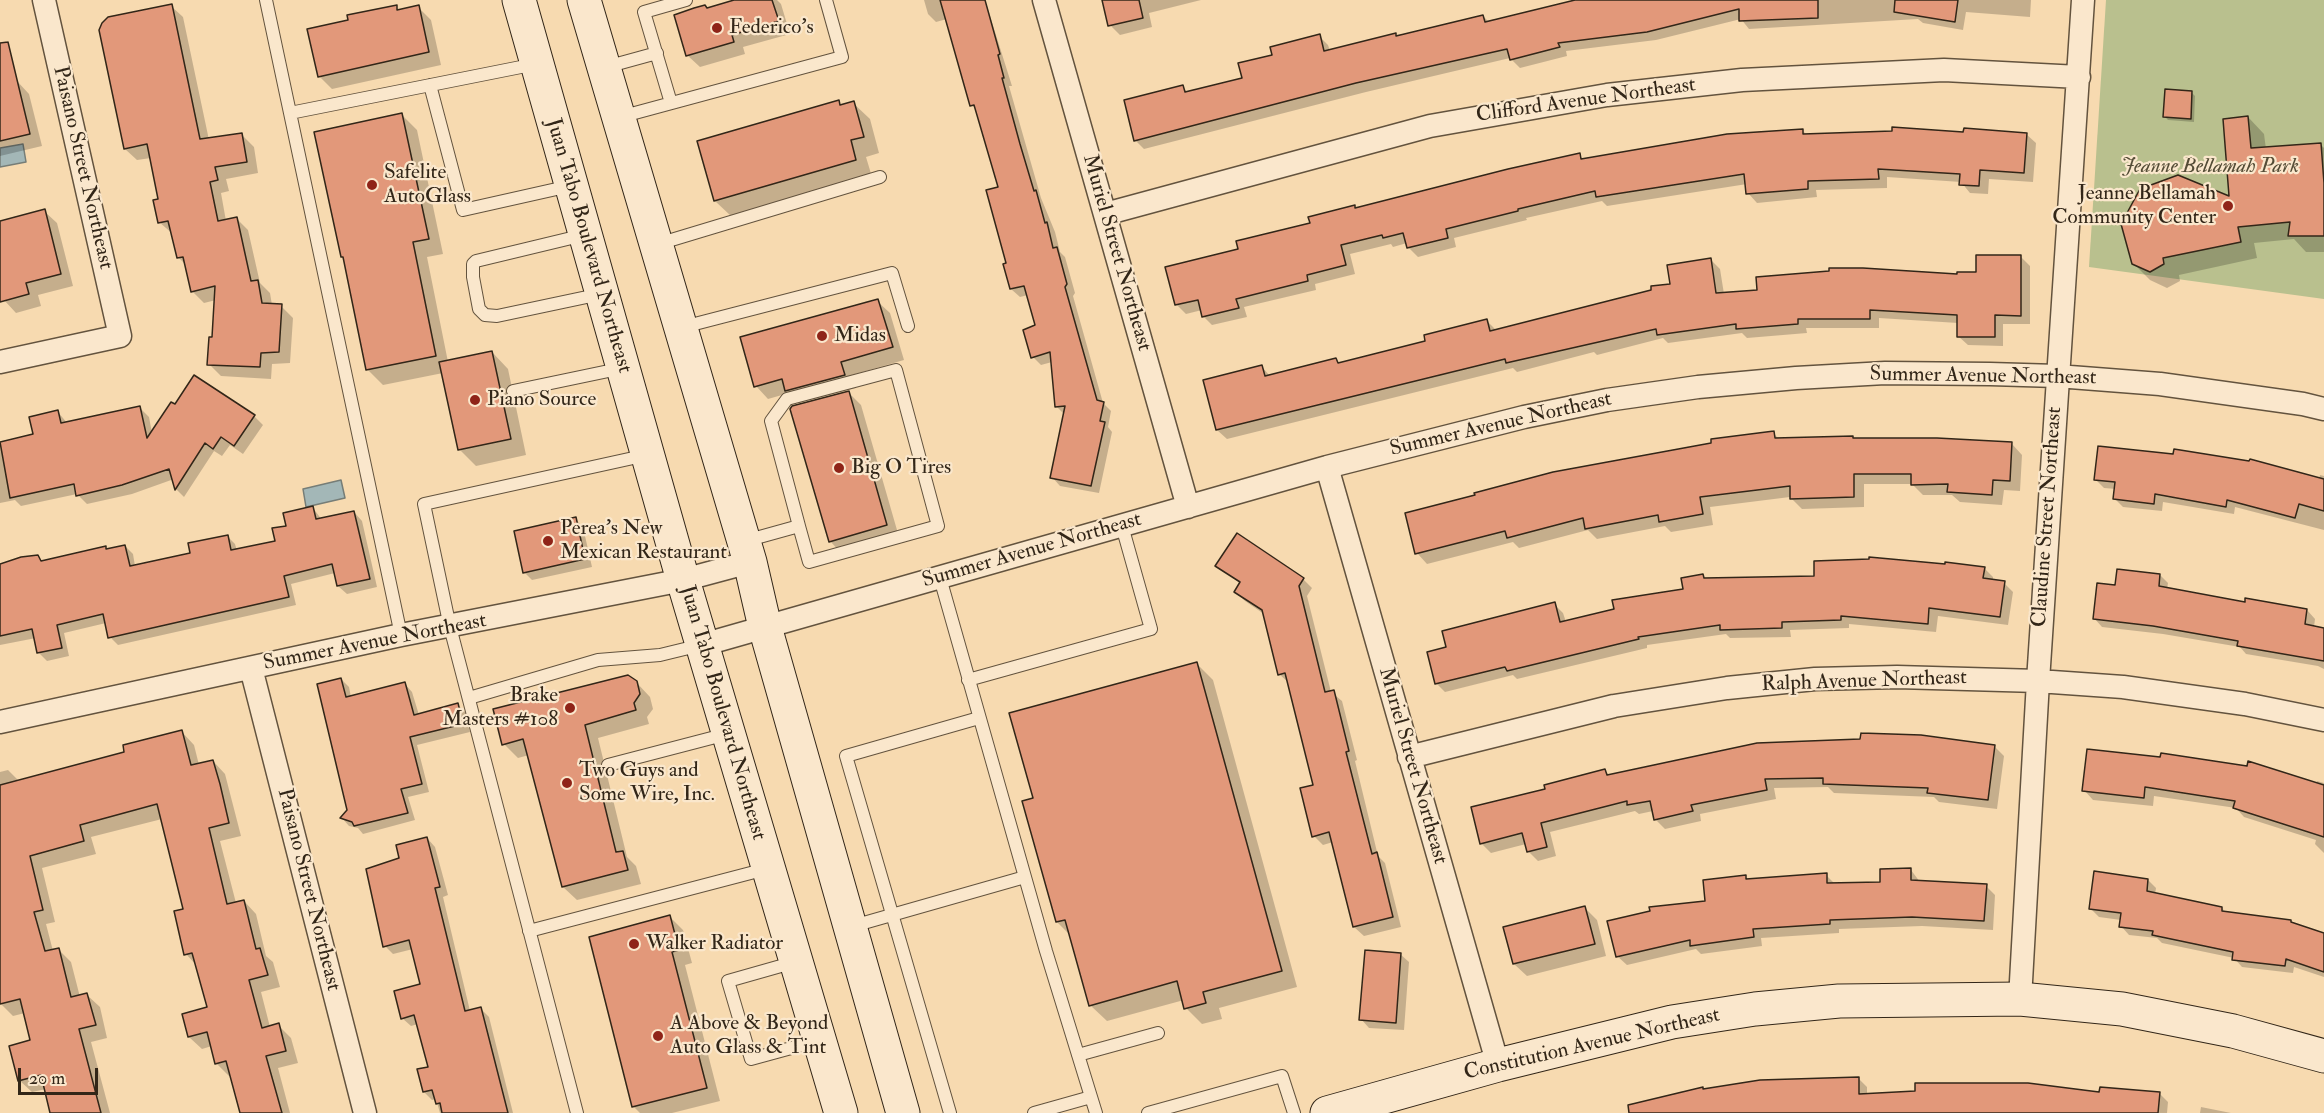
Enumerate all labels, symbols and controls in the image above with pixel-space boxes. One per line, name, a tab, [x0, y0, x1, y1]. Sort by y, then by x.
place label: Federico's	[729, 15, 814, 41]
marker: Federico's	[710, 21, 724, 35]
street label: Paisano Street Northeast	[46, 64, 118, 272]
street label: Clifford Avenue Northeast	[1475, 73, 1697, 129]
street label: Juan Tabo Boulevard Northeast	[540, 116, 636, 376]
street label: Muriel Street Northeast	[1076, 152, 1156, 354]
park label: Jeanne Bellamah Park	[2121, 154, 2299, 180]
place label: Safelite AutoGlass	[384, 160, 471, 210]
marker: Safelite AutoGlass	[365, 178, 379, 192]
place label: Jeanne Bellamah Community Center	[2052, 181, 2216, 231]
marker: Jeanne Bellamah Community Center	[2221, 199, 2235, 213]
place label: Midas	[834, 323, 886, 349]
marker: Midas	[815, 329, 829, 343]
street label: Summer Avenue Northeast	[1869, 362, 2097, 392]
place label: Piano Source	[487, 387, 596, 413]
street label: Summer Avenue Northeast	[1388, 387, 1614, 463]
marker: Piano Source	[468, 393, 482, 407]
street label: Claudine Street Northeast	[2028, 406, 2068, 628]
place label: Big O Tires	[851, 455, 951, 481]
marker: Big O Tires	[832, 461, 846, 475]
street label: Summer Avenue Northeast	[920, 508, 1144, 594]
place label: Perea's New Mexican Restaurant	[560, 516, 727, 566]
marker: Perea's New Mexican Restaurant	[541, 534, 555, 548]
street label: Juan Tabo Boulevard Northeast	[674, 583, 770, 843]
street label: Summer Avenue Northeast	[261, 609, 489, 677]
street label: Muriel Street Northeast	[1372, 665, 1452, 867]
street label: Ralph Avenue Northeast	[1761, 666, 1967, 698]
place label: Brake Masters #108	[442, 683, 558, 733]
marker: Brake Masters #108	[563, 701, 577, 715]
place label: Two Guys and Some Wire, Inc.	[579, 758, 715, 808]
marker: Two Guys and Some Wire, Inc.	[560, 776, 574, 790]
street label: Paisano Street Northeast	[271, 786, 345, 994]
place label: Walker Radiator	[646, 931, 783, 957]
marker: Walker Radiator	[627, 937, 641, 951]
street label: Constitution Avenue Northeast	[1462, 1003, 1722, 1087]
place label: A Above & Beyond Auto Glass & Tint	[670, 1011, 828, 1061]
marker: A Above & Beyond Auto Glass & Tint	[651, 1029, 665, 1043]
scale bar	[21, 1056, 100, 1094]
text: 20 m	[29, 1067, 65, 1090]

